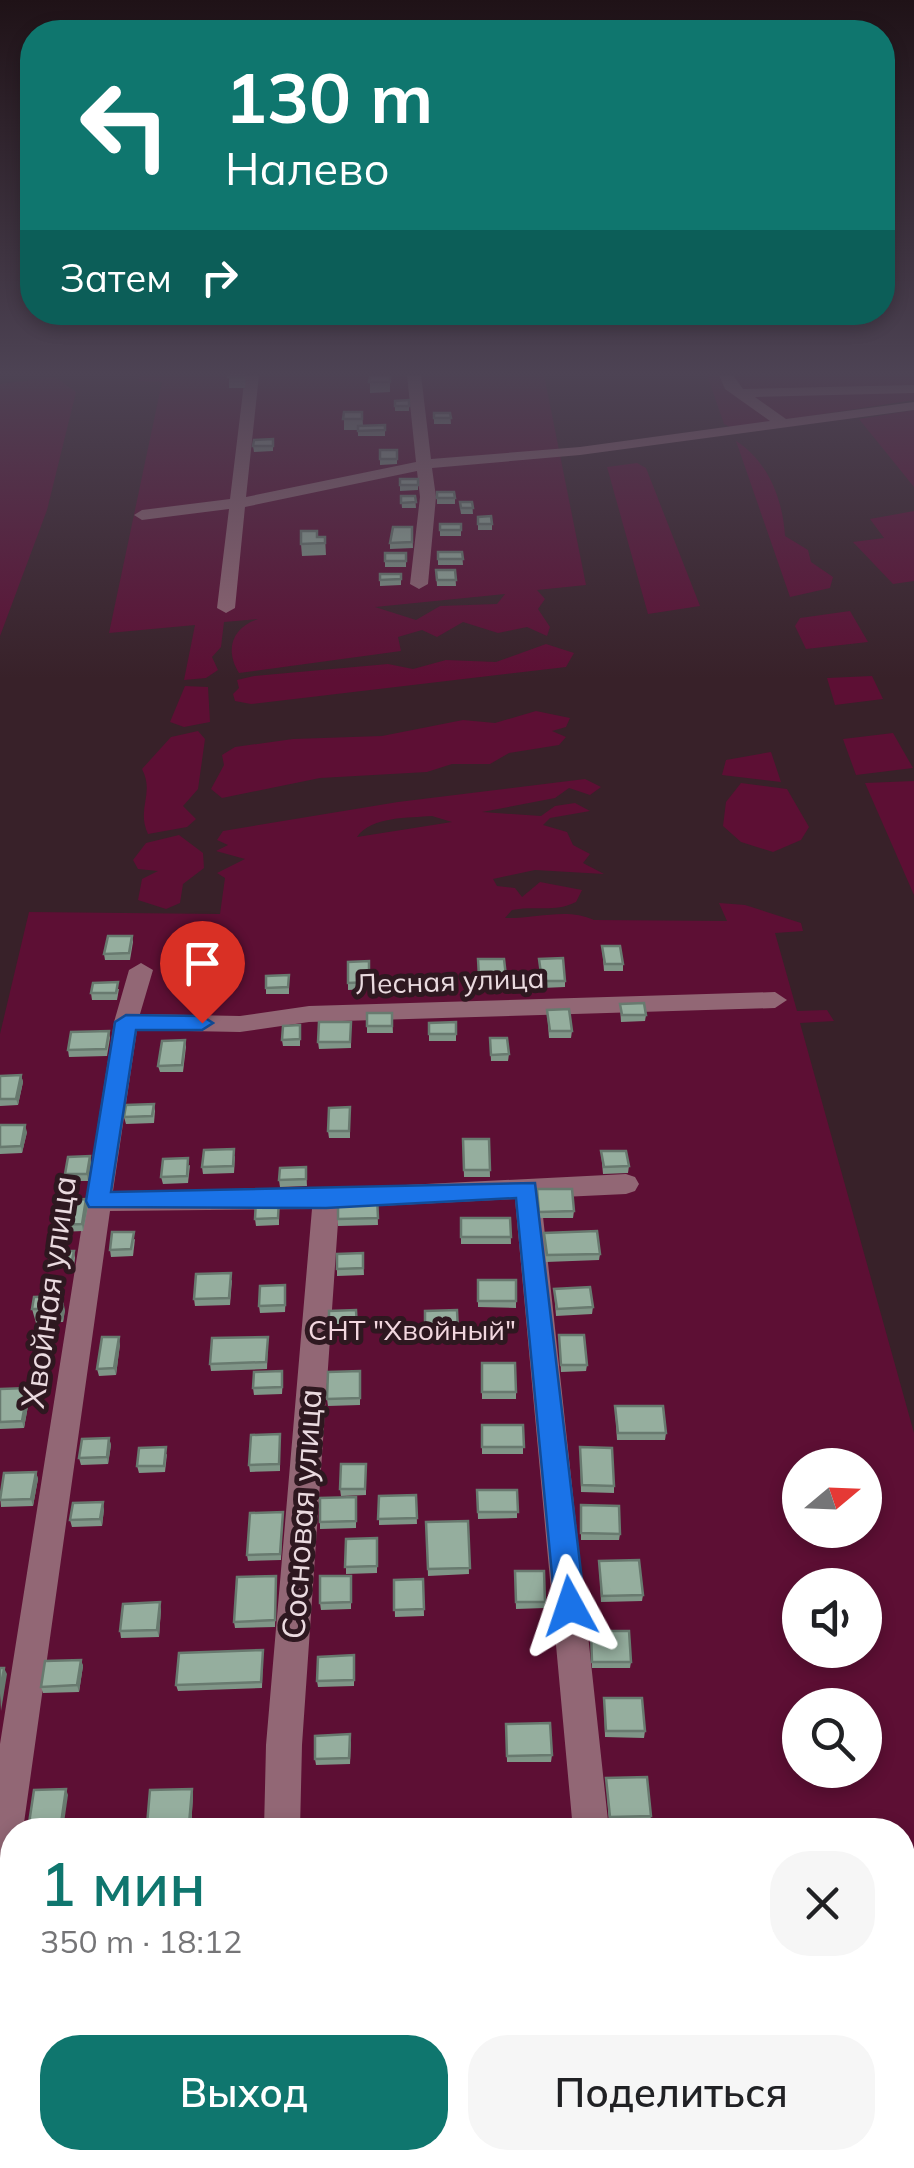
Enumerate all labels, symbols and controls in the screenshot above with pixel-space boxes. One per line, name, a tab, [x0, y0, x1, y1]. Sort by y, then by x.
text: 130 m	[225, 53, 433, 141]
icon: left	[60, 60, 190, 190]
text: Налево	[225, 140, 390, 196]
icon: right	[192, 250, 247, 305]
text: Затем	[60, 254, 172, 302]
pin	[160, 921, 245, 1024]
icon: arrive	[175, 936, 230, 991]
street label: Лесная улица	[355, 960, 545, 1001]
street label: Хвойная улица	[12, 1173, 84, 1411]
park label: СНТ "Хвойный"	[308, 1312, 516, 1347]
street label: Сосновая улица	[272, 1388, 330, 1640]
north arrow	[782, 1448, 882, 1548]
map controls	[782, 1448, 882, 1788]
position arrow	[518, 1554, 622, 1658]
button: sound	[782, 1568, 882, 1668]
button: search	[782, 1688, 882, 1788]
text: 1 мин	[40, 1846, 206, 1921]
button: close	[770, 1851, 875, 1956]
text: 350 m · 18:12	[40, 1921, 242, 1961]
button: Выход	[40, 2035, 448, 2150]
button: Поделиться	[468, 2035, 875, 2150]

